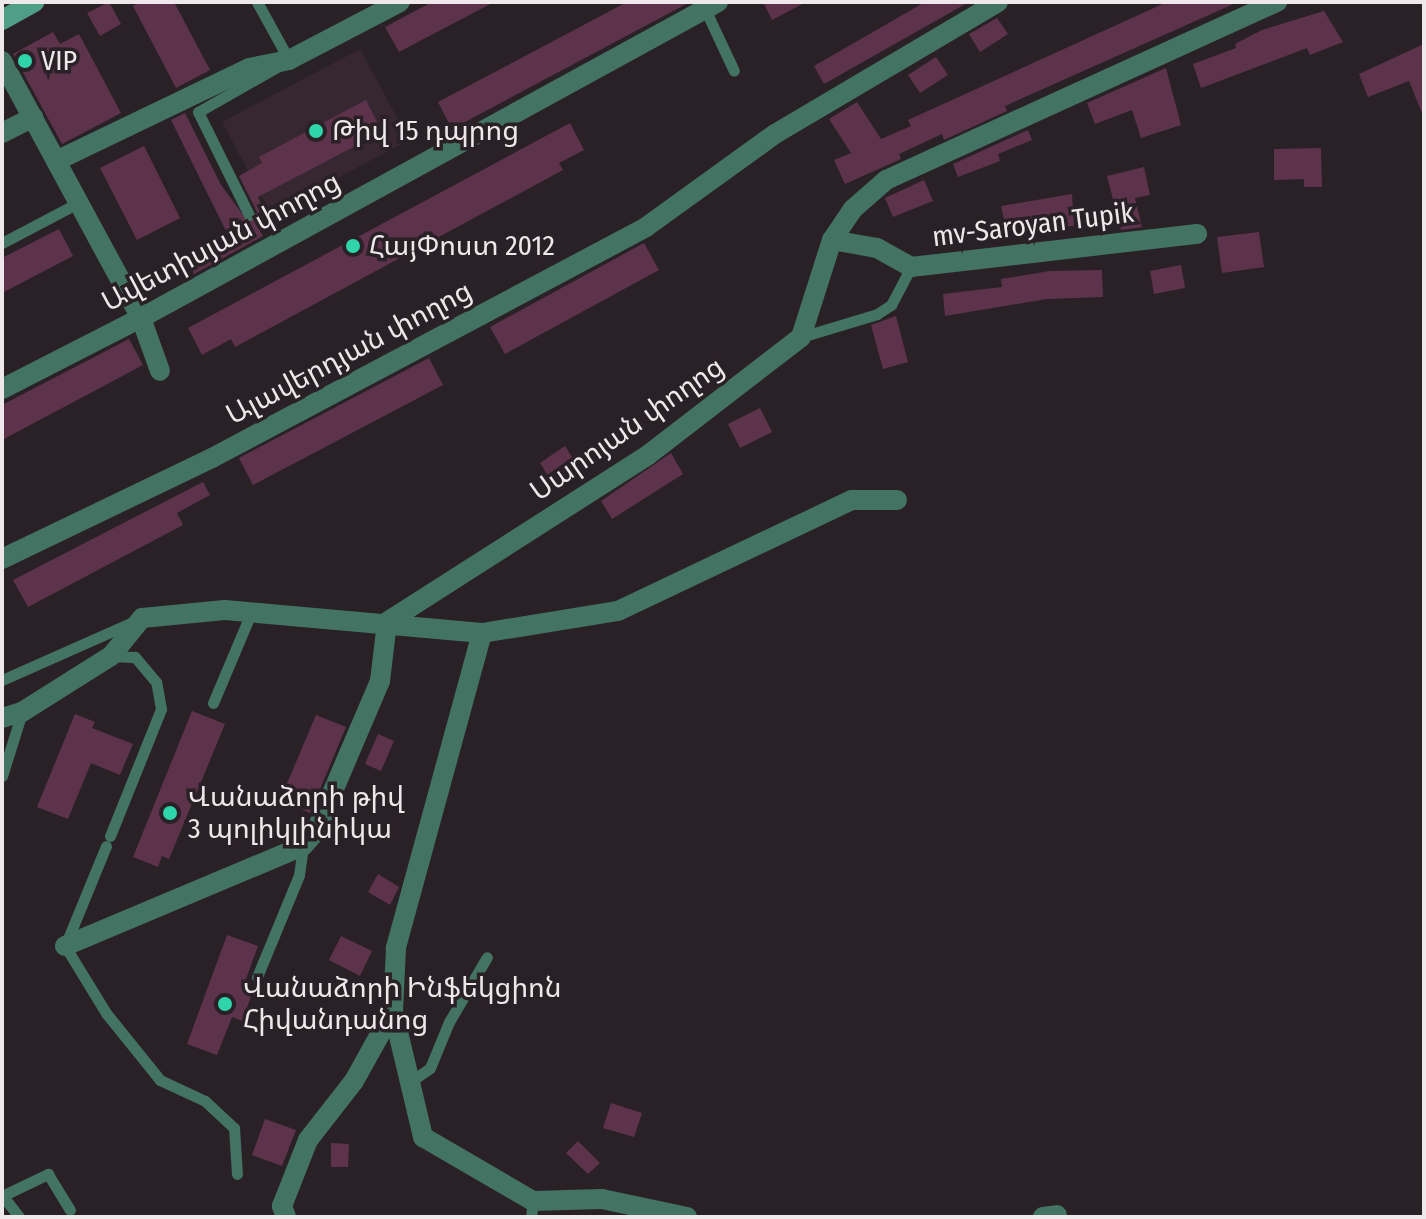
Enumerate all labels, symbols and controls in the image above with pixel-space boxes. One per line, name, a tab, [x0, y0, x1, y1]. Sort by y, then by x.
place label: VIP	[41, 44, 77, 78]
marker: VIP	[16, 52, 34, 70]
place label: Թիվ 15 դպրոց	[332, 114, 519, 148]
marker: Թիվ 15 դպրոց	[307, 122, 325, 140]
street label: Ավետիսյան փողոց	[96, 165, 346, 319]
street label: mv-Saroyan Tupik	[930, 196, 1136, 254]
place label: ՀայՓոստ 2012	[369, 229, 555, 263]
marker: ՀայՓոստ 2012	[344, 237, 362, 255]
street label: Ալավերդյան փողոց	[220, 274, 478, 432]
street label: Սարոյան փողոց	[524, 350, 730, 508]
place label: Վանաձորի թիվ 3 պոլիկլինիկա	[188, 780, 404, 846]
marker: Վանաձորի թիվ 3 պոլիկլինիկա	[159, 802, 181, 824]
place label: Վանաձորի Ինֆեկցիոն Հիվանդանոց	[243, 971, 562, 1037]
marker: Վանաձորի Ինֆեկցիոն Հիվանդանոց	[214, 993, 236, 1015]

